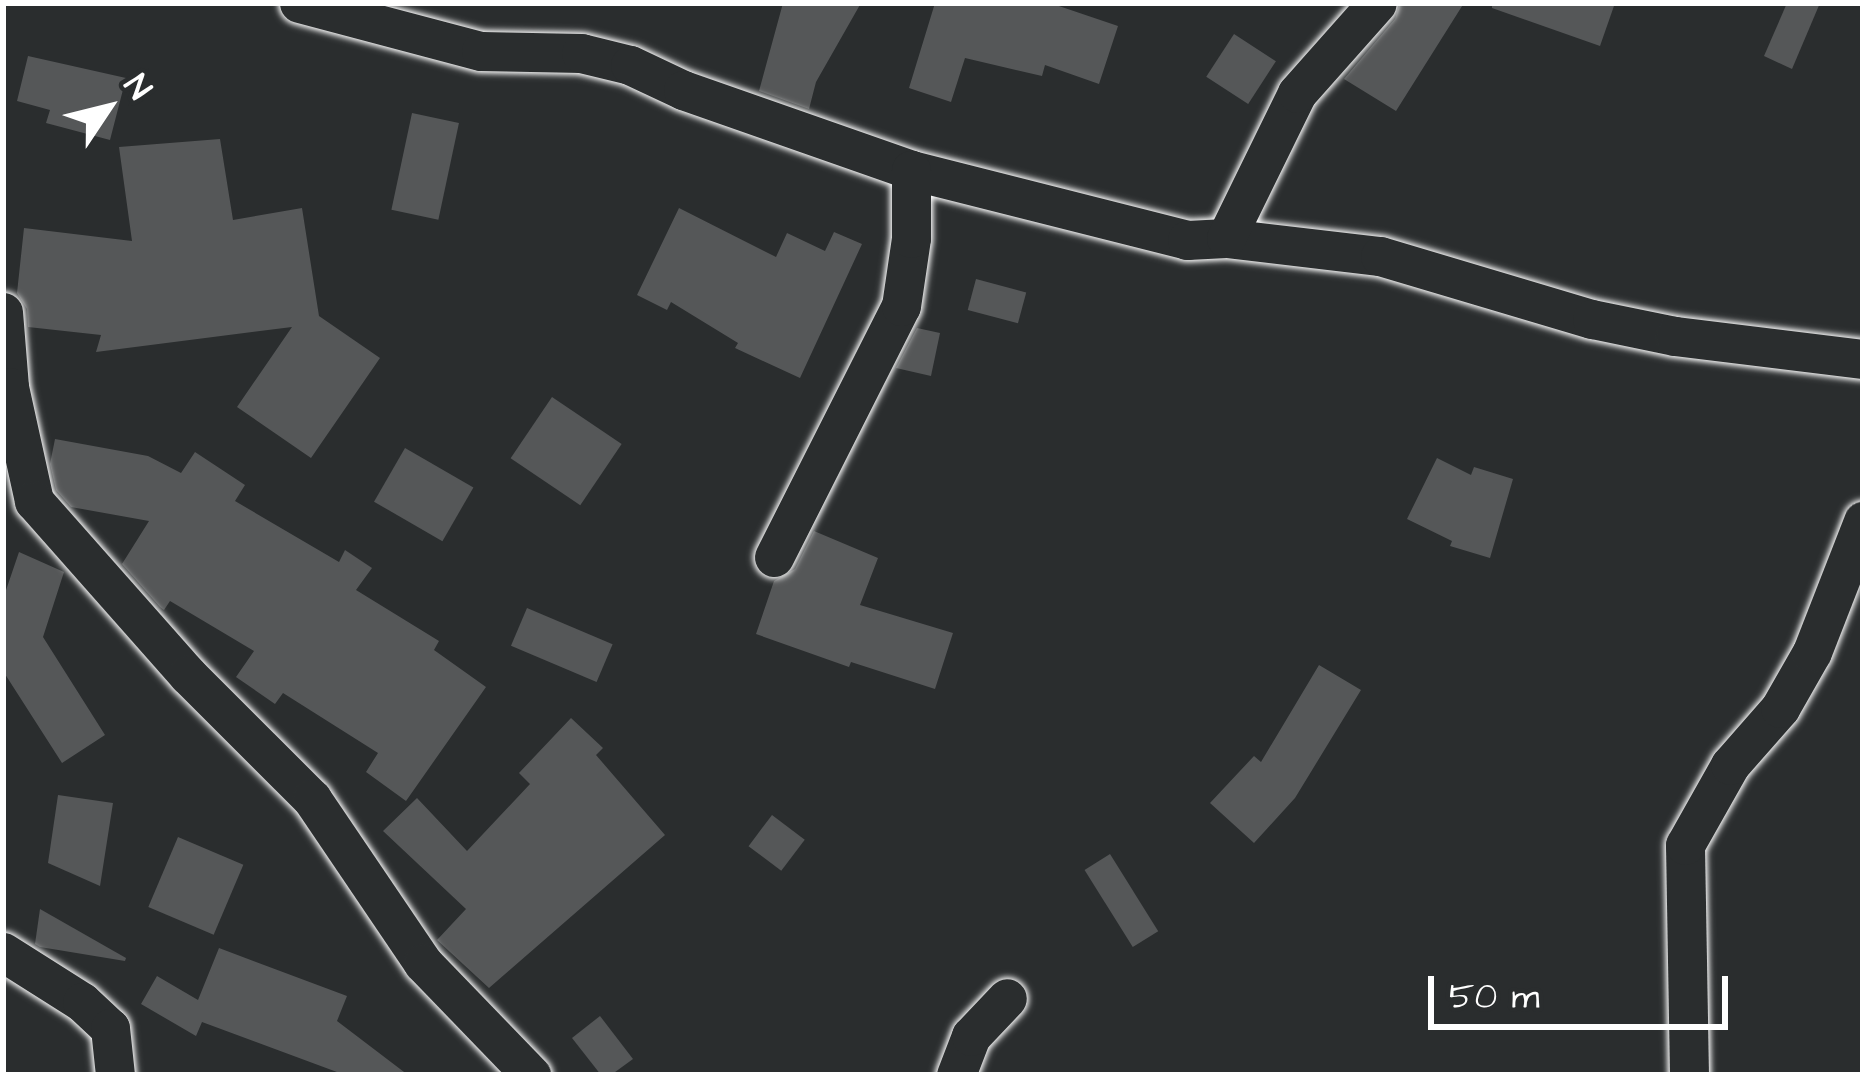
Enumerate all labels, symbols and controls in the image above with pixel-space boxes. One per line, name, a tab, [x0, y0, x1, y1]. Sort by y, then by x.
north arrow	[48, 48, 168, 168]
text: N	[113, 66, 162, 109]
scale bar	[1434, 952, 1734, 1026]
text: 50 m	[1449, 971, 1540, 1022]

